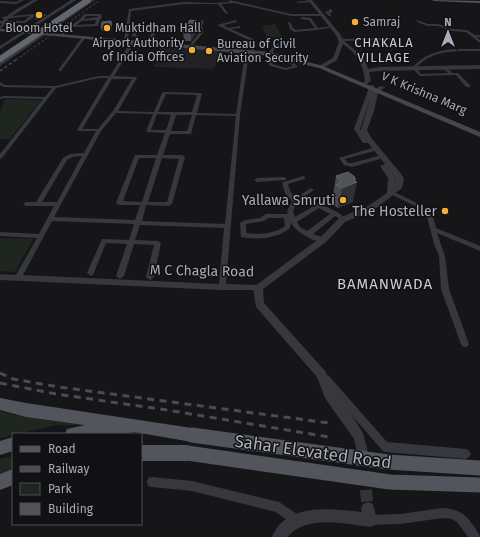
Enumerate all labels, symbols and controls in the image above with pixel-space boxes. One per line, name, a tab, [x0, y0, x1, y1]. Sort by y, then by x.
marker: Bloom Hotel	[34, 10, 44, 20]
north arrow	[428, 12, 468, 52]
place label: Samraj	[363, 15, 400, 29]
text: N	[444, 16, 452, 29]
marker: Samraj	[350, 17, 360, 27]
place label: Bloom Hotel	[5, 21, 73, 35]
place label: Muktidham Hall	[115, 21, 201, 35]
marker: Muktidham Hall	[102, 23, 112, 33]
district label: CHAKALA VILLAGE	[354, 35, 414, 65]
place label: Airport Authority of India Offices	[92, 36, 184, 64]
place label: Bureau of Civil Aviation Security	[217, 37, 309, 65]
marker: Airport Authority of India Offices	[187, 45, 197, 55]
marker: Bureau of Civil Aviation Security	[204, 46, 214, 56]
street label: V K Krishna Marg	[379, 69, 469, 118]
place label: Yallawa Smruti	[242, 192, 335, 209]
marker: Yallawa Smruti	[338, 195, 348, 205]
place label: The Hosteller	[352, 203, 438, 220]
marker: The Hosteller	[440, 206, 450, 216]
street label: M C Chagla Road	[150, 262, 254, 280]
district label: BAMANWADA	[337, 275, 433, 293]
street label: Sahar Elevated Road	[233, 431, 393, 473]
legend	[12, 433, 142, 525]
text: Road	[48, 442, 76, 456]
text: Railway	[48, 462, 89, 476]
text: Park	[48, 482, 72, 496]
text: Building	[48, 502, 94, 516]

